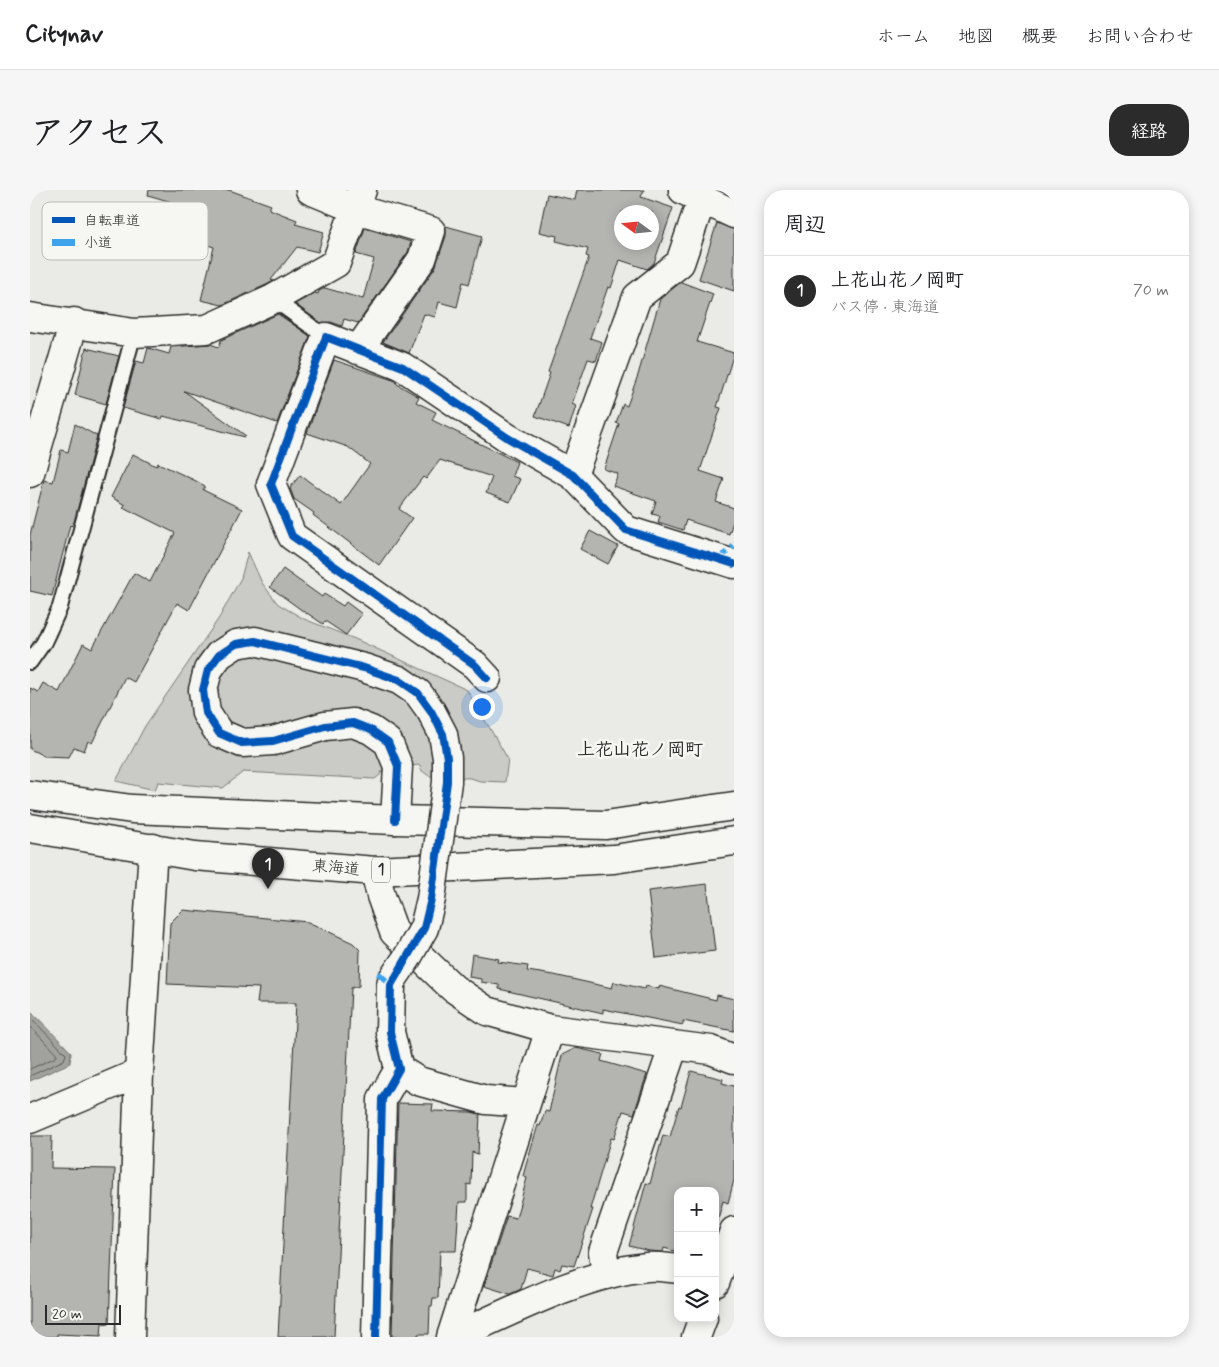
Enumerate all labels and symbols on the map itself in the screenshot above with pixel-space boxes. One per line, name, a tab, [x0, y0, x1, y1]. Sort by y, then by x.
legend	[42, 202, 208, 260]
north arrow	[614, 205, 659, 250]
text: 自転車道	[84, 212, 140, 230]
text: 小道	[84, 234, 112, 252]
your location	[469, 694, 495, 720]
district label: 上花山花ノ岡町	[577, 738, 703, 762]
pin: 1	[252, 848, 284, 889]
street label: 東海道	[311, 855, 361, 881]
road number: 1	[372, 858, 390, 882]
scale bar	[45, 1302, 121, 1325]

